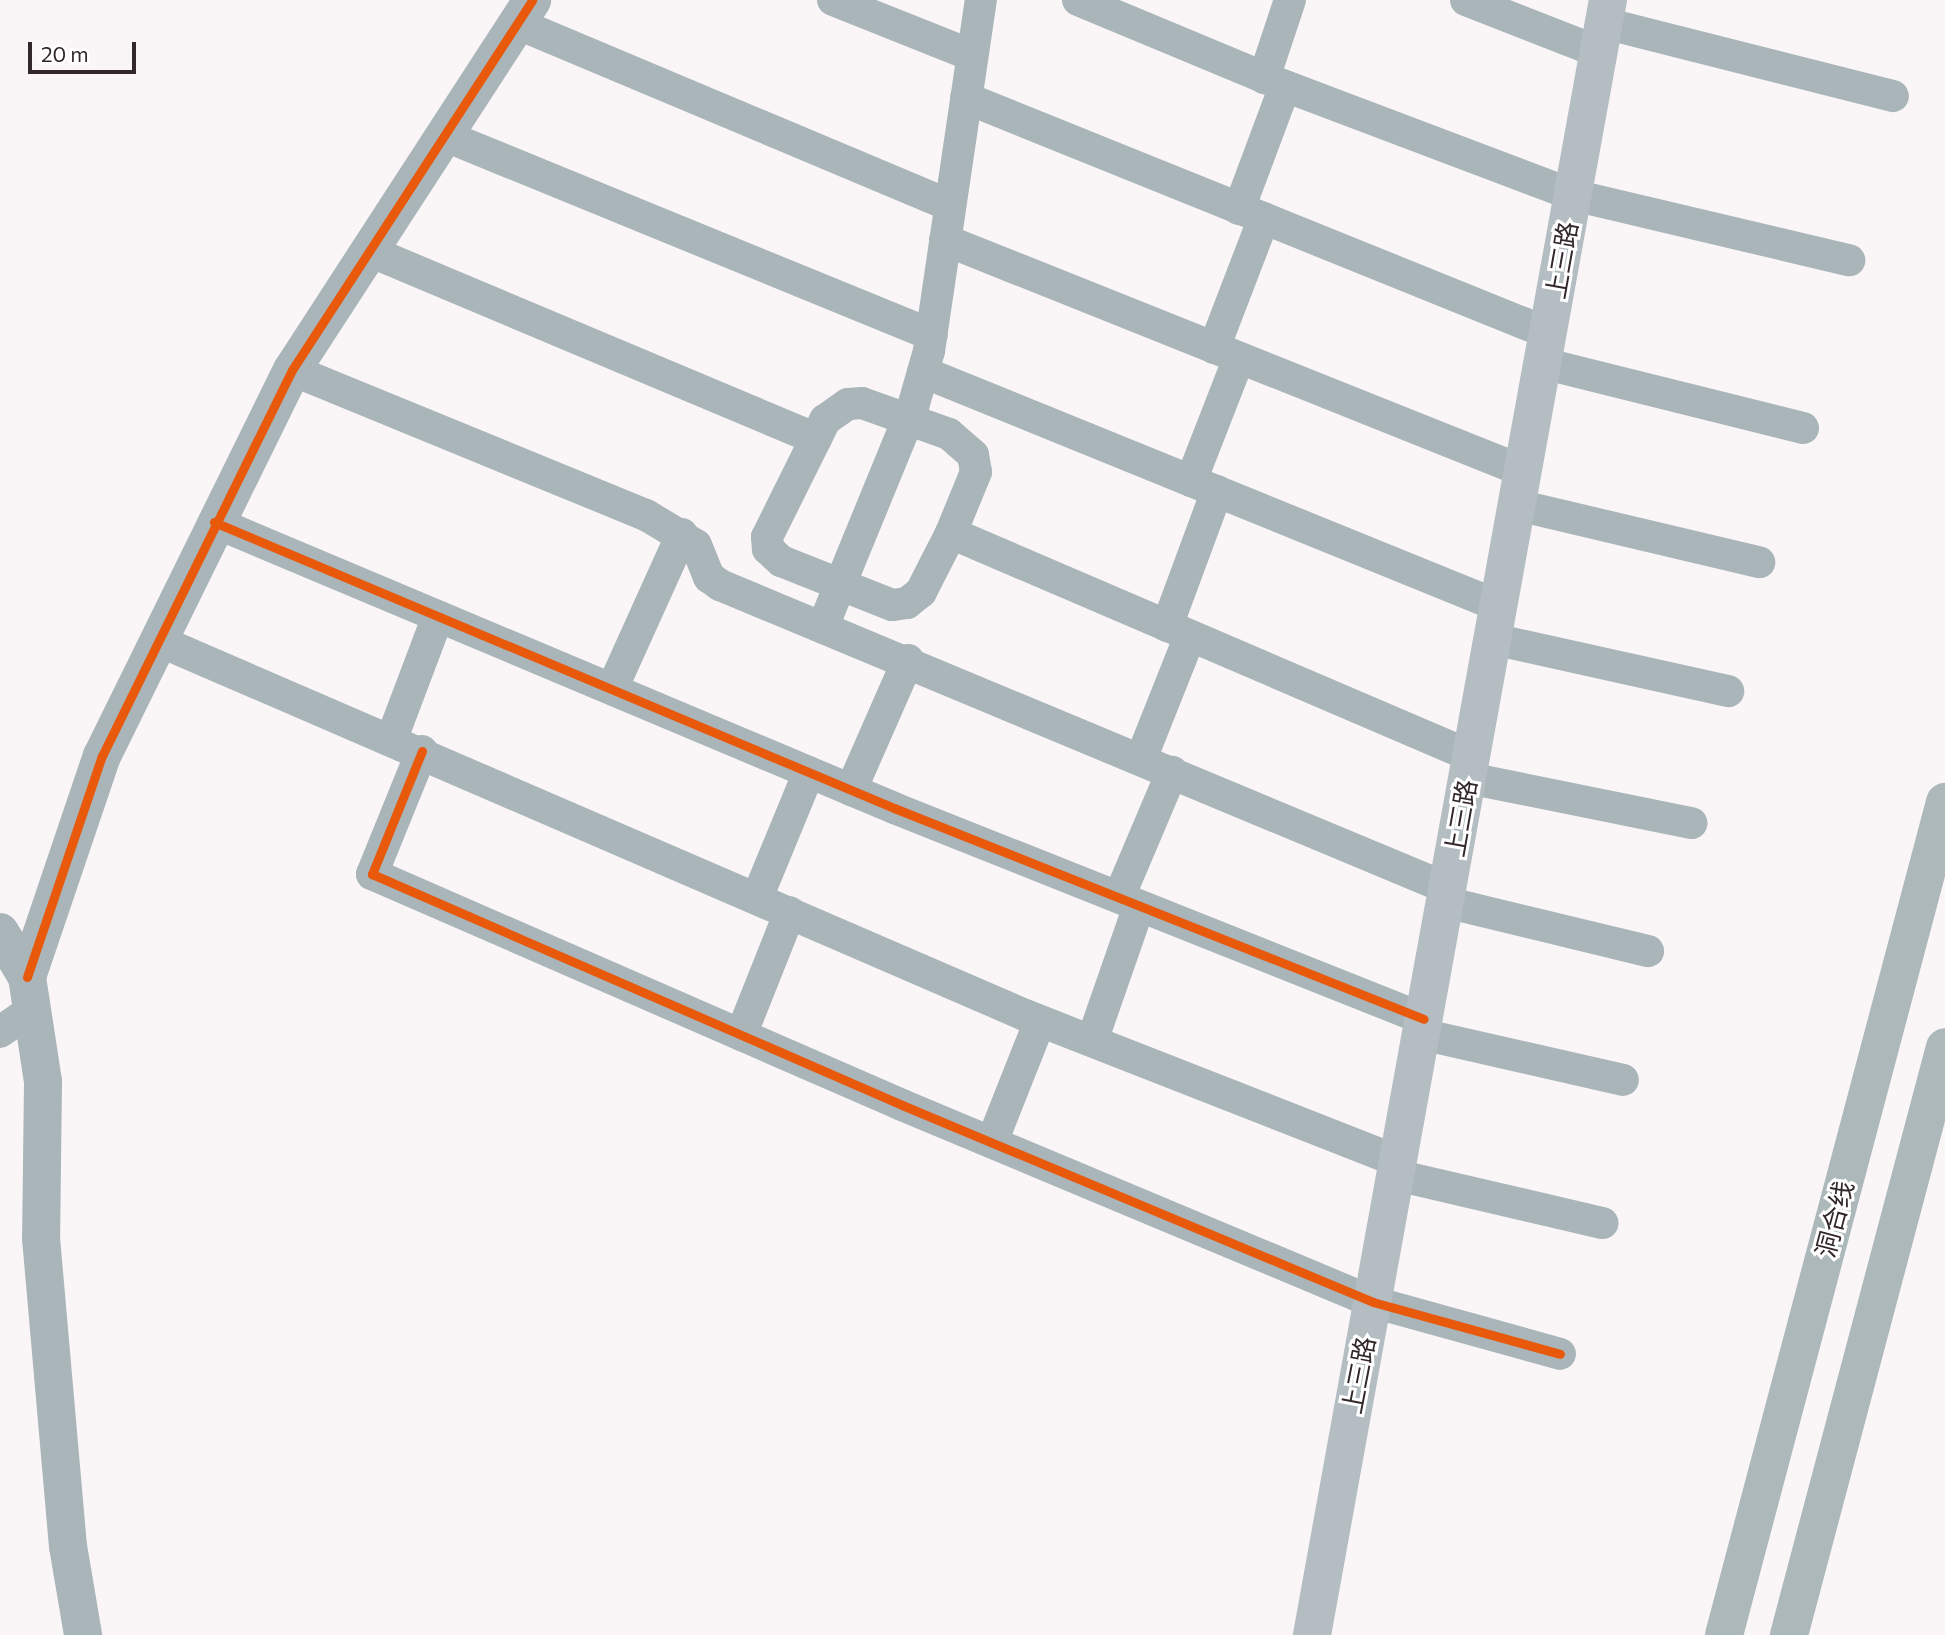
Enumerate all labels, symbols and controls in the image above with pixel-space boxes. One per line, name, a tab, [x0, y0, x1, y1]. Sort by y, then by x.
scale bar	[32, 28, 140, 72]
text: 20 m	[41, 41, 89, 66]
street label: 上三路	[1539, 219, 1583, 301]
street label: 上三路	[1438, 777, 1482, 859]
street label: 洞合线	[1809, 1177, 1859, 1261]
street label: 上三路	[1335, 1334, 1381, 1416]

